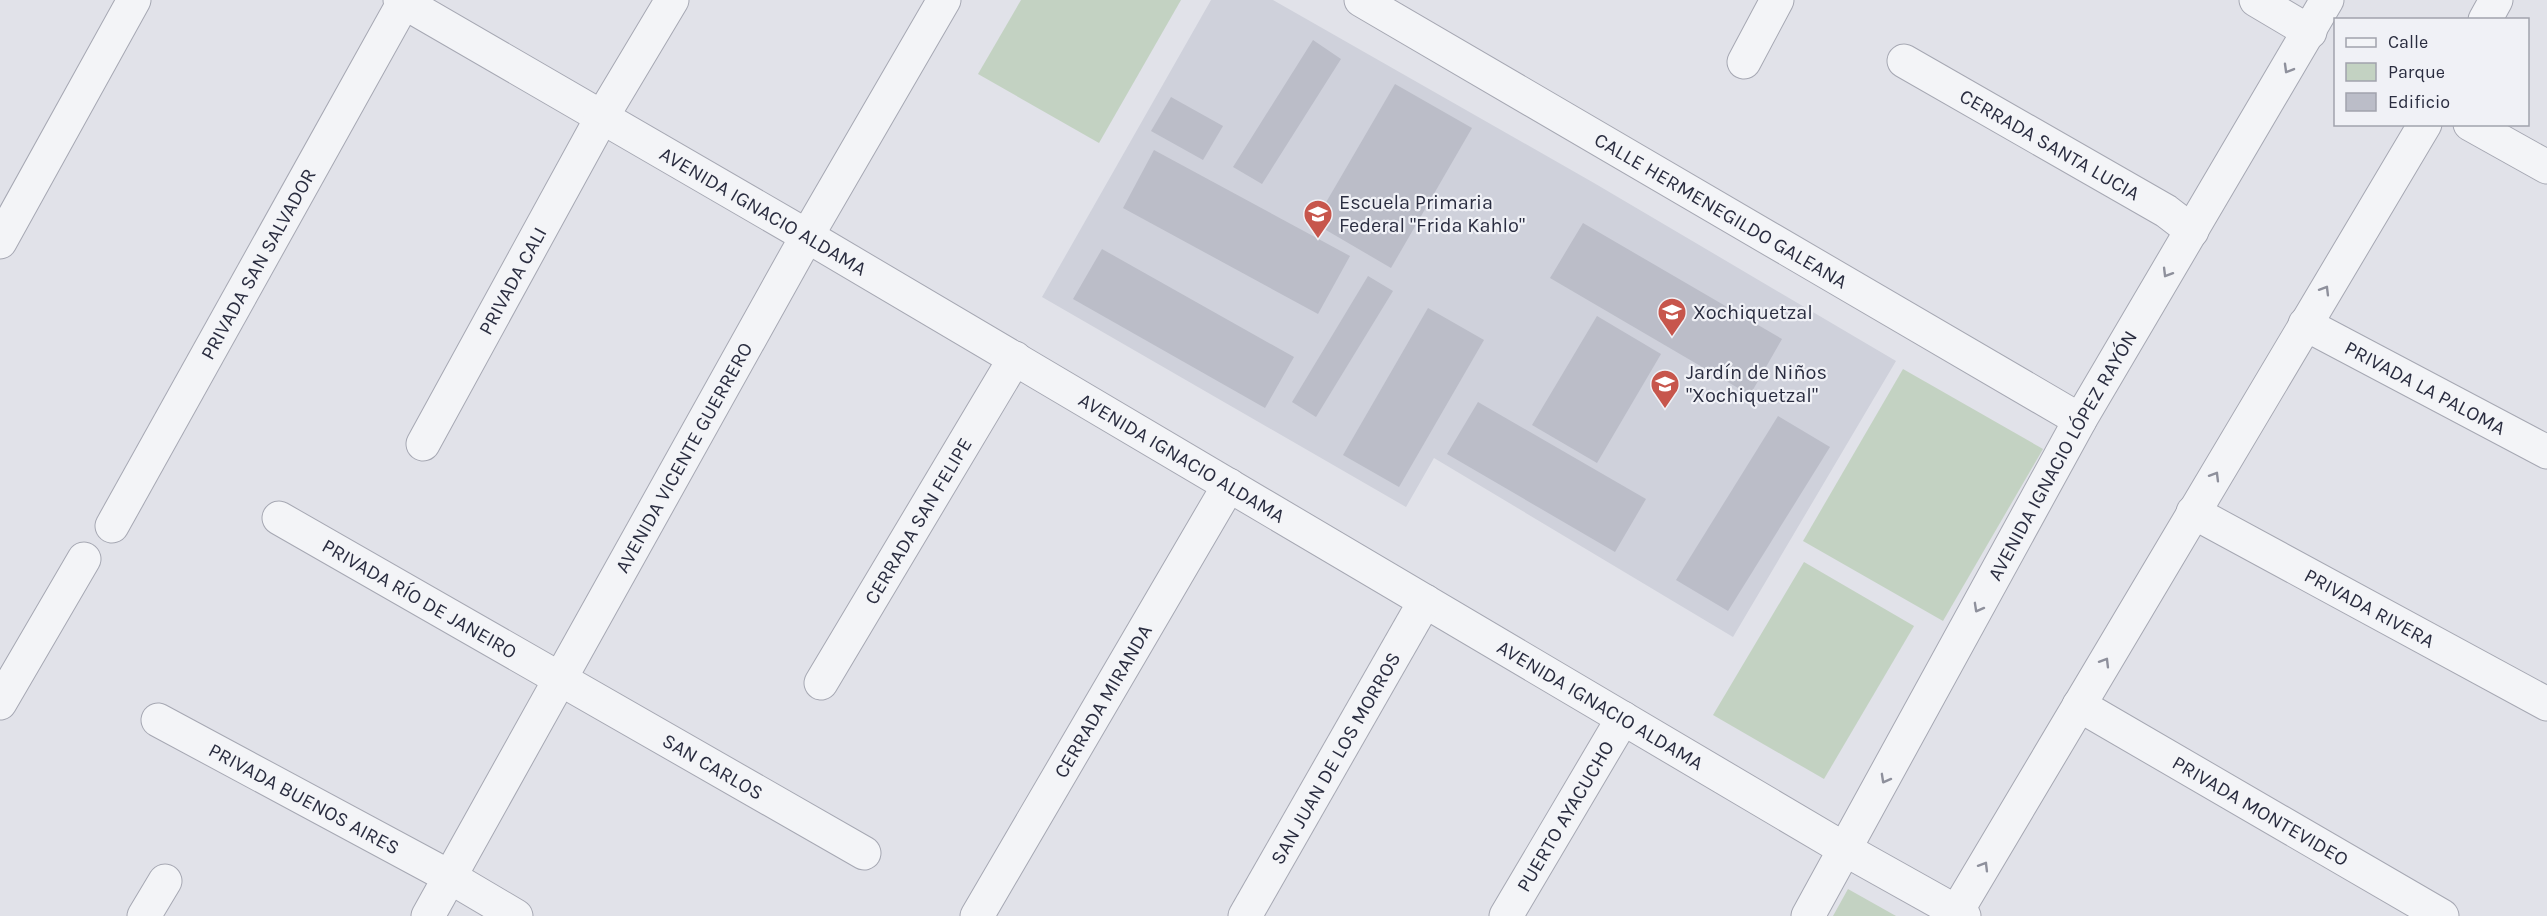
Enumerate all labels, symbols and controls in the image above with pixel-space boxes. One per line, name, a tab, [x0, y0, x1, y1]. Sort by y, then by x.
legend	[2334, 18, 2529, 126]
text: Calle	[2388, 31, 2428, 53]
text: Parque	[2388, 61, 2445, 83]
one-way arrow	[2283, 63, 2295, 73]
street label: CERRADA SANTA LUCIA	[1956, 84, 2144, 205]
text: Edificio	[2388, 91, 2450, 113]
street label: CALLE HERMENEGILDO GALEANA	[1590, 128, 1851, 294]
street label: AVENIDA IGNACIO ALDAMA	[655, 142, 870, 281]
street label: PRIVADA SAN SALVADOR	[196, 165, 321, 364]
place label: Escuela Primaria Federal "Frida Kahlo"	[1339, 191, 1525, 237]
school or university icon: Escuela Primaria Federal "Frida Kahlo"	[1302, 198, 1334, 240]
street label: PRIVADA CALI	[474, 223, 551, 339]
one-way arrow	[2163, 267, 2175, 277]
one-way arrow	[2318, 286, 2330, 297]
school or university icon: Xochiquetzal	[1656, 296, 1688, 338]
place label: Xochiquetzal	[1693, 301, 1813, 324]
street label: AVENIDA IGNACIO LÓPEZ RAYÓN	[1983, 327, 2142, 585]
street label: PRIVADA LA PALOMA	[2341, 336, 2509, 440]
street label: AVENIDA VICENTE GUERRERO	[611, 338, 757, 577]
place label: Jardín de Niños "Xochiquetzal"	[1686, 361, 1827, 407]
school or university icon: Jardín de Niños "Xochiquetzal"	[1649, 368, 1681, 410]
street label: AVENIDA IGNACIO ALDAMA	[1074, 388, 1289, 528]
street label: CERRADA SAN FELIPE	[860, 433, 977, 608]
one-way arrow	[2207, 472, 2219, 482]
street label: PRIVADA RÍO DE JANEIRO	[318, 534, 521, 664]
street label: PRIVADA RIVERA	[2300, 564, 2438, 653]
one-way arrow	[1974, 601, 1985, 612]
street label: CERRADA MIRANDA	[1049, 621, 1157, 782]
street label: AVENIDA IGNACIO ALDAMA	[1493, 635, 1707, 775]
street label: SAN JUAN DE LOS MORROS	[1266, 648, 1405, 868]
one-way arrow	[2097, 658, 2109, 668]
street label: SAN CARLOS	[658, 729, 767, 805]
street label: PUERTO AYACUCHO	[1512, 737, 1619, 896]
street label: PRIVADA BUENOS AIRES	[205, 738, 403, 860]
street label: PRIVADA MONTEVIDEO	[2168, 751, 2352, 871]
one-way arrow	[1881, 772, 1892, 783]
one-way arrow	[1976, 862, 1988, 872]

